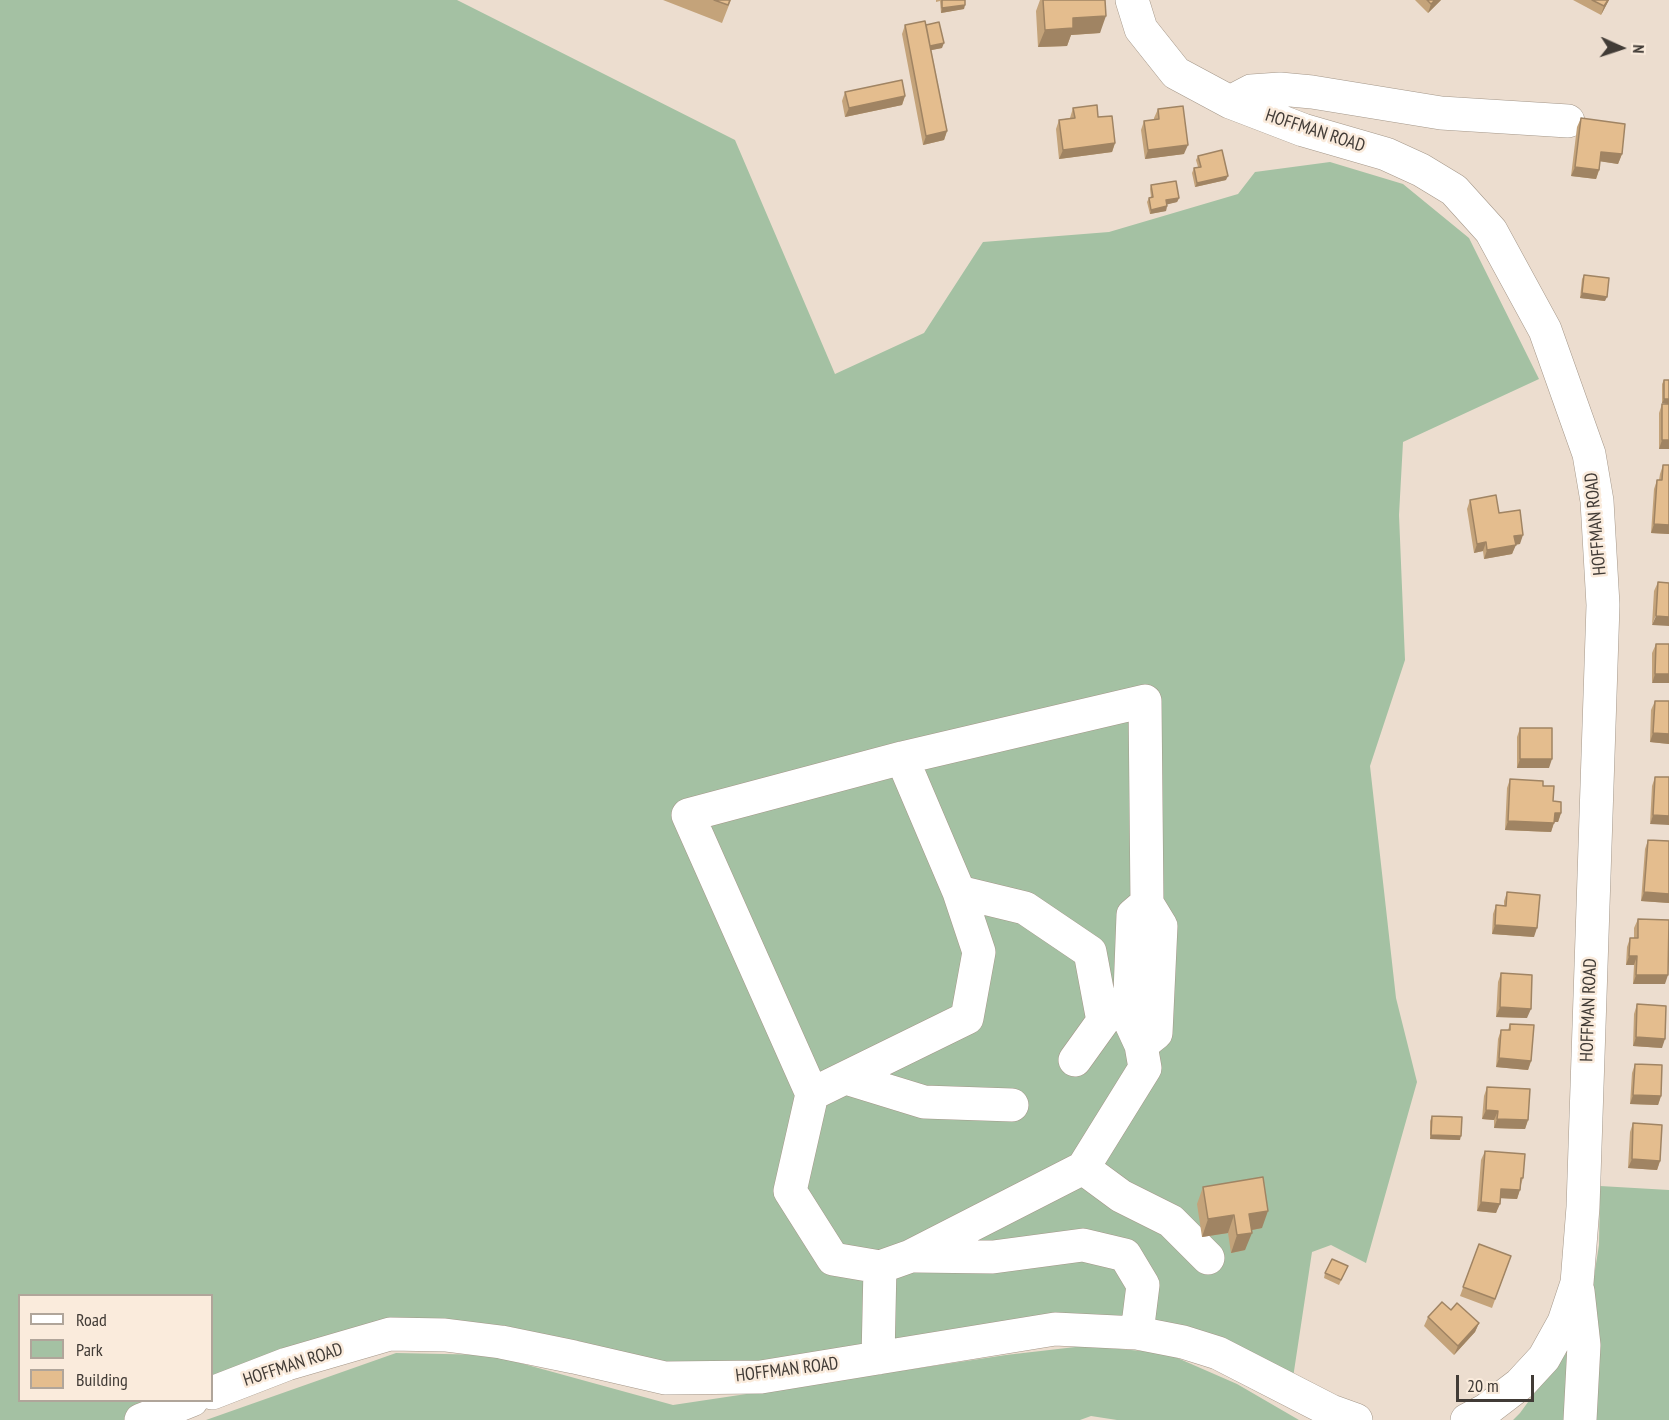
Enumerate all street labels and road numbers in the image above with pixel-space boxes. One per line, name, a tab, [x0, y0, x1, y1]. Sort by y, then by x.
street label: HOFFMAN ROAD	[1262, 105, 1368, 157]
street label: HOFFMAN ROAD	[1581, 472, 1611, 576]
street label: HOFFMAN ROAD	[1576, 958, 1602, 1062]
street label: HOFFMAN ROAD	[240, 1339, 346, 1391]
street label: HOFFMAN ROAD	[734, 1353, 840, 1387]

